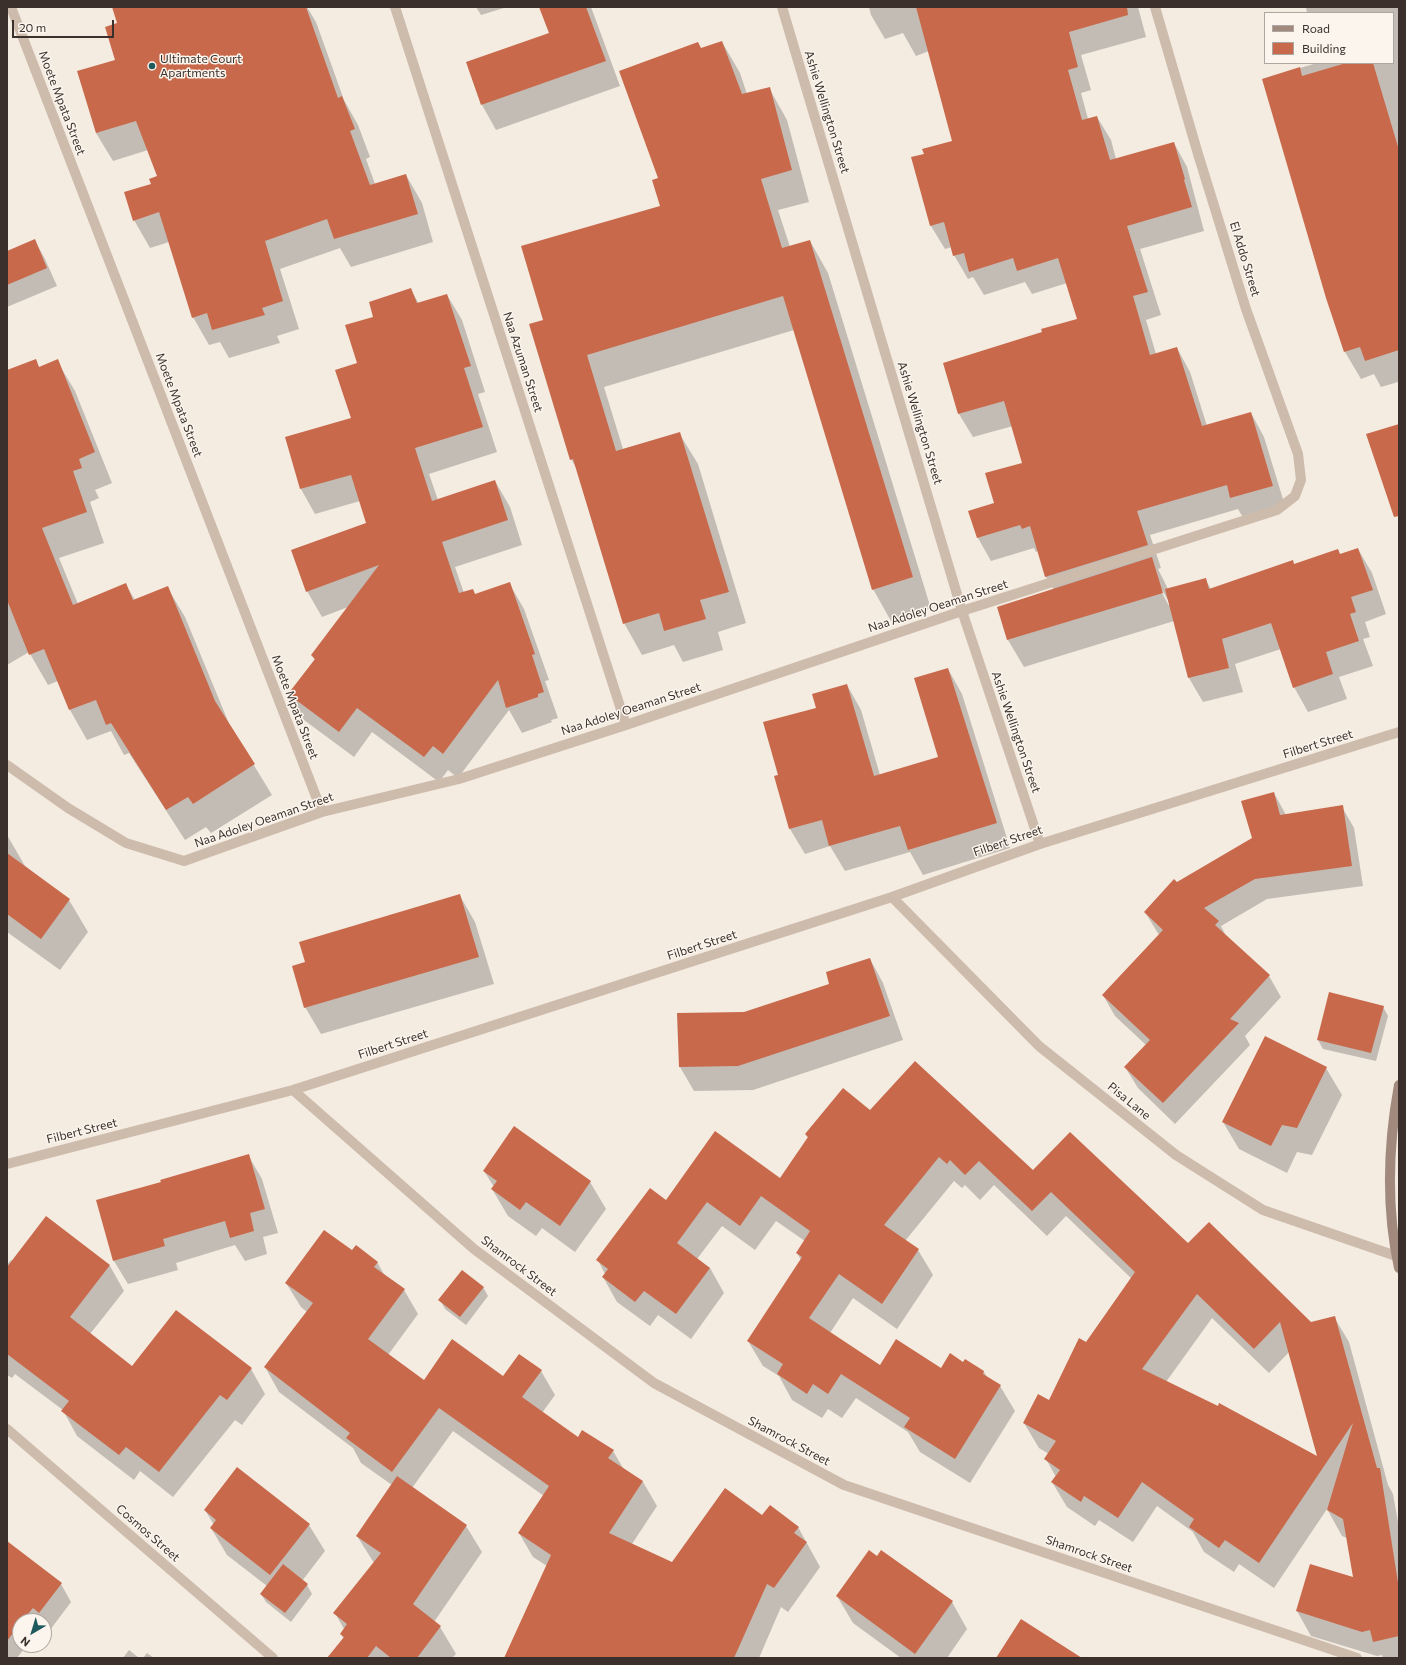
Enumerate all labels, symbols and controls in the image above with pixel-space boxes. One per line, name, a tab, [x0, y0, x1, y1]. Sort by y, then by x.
scale bar	[14, 12, 116, 38]
legend	[1264, 12, 1394, 64]
text: 20 m	[19, 20, 46, 34]
text: Road	[1302, 21, 1330, 35]
text: Building	[1302, 41, 1346, 55]
street label: Moete Mpata Street	[35, 49, 89, 157]
street label: Ashie Wellington Street	[801, 49, 853, 175]
place label: Ultimate Court Apartments	[160, 52, 242, 80]
marker: Ultimate Court Apartments	[147, 61, 157, 71]
street label: El Addo Street	[1227, 220, 1263, 298]
street label: Naa Azuman Street	[500, 310, 546, 414]
street label: Moete Mpata Street	[152, 351, 206, 459]
street label: Ashie Wellington Street	[894, 360, 946, 486]
street label: Naa Adoley Oeaman Street	[866, 577, 1010, 635]
street label: Moete Mpata Street	[268, 653, 322, 761]
street label: Ashie Wellington Street	[988, 669, 1044, 795]
street label: Naa Adoley Oeaman Street	[559, 680, 703, 738]
street label: Filbert Street	[1281, 727, 1355, 761]
street label: Naa Adoley Oeaman Street	[193, 789, 335, 851]
street label: Filbert Street	[971, 822, 1045, 860]
street label: Filbert Street	[665, 927, 739, 963]
street label: Filbert Street	[356, 1026, 430, 1062]
street label: Pisa Lane	[1105, 1079, 1153, 1123]
street label: Filbert Street	[45, 1115, 119, 1147]
street label: Shamrock Street	[478, 1233, 560, 1299]
street label: Shamrock Street	[745, 1413, 833, 1469]
street label: Cosmos Street	[113, 1501, 183, 1565]
street label: Shamrock Street	[1044, 1532, 1134, 1576]
north arrow	[12, 1613, 52, 1653]
text: N	[18, 1634, 32, 1650]

